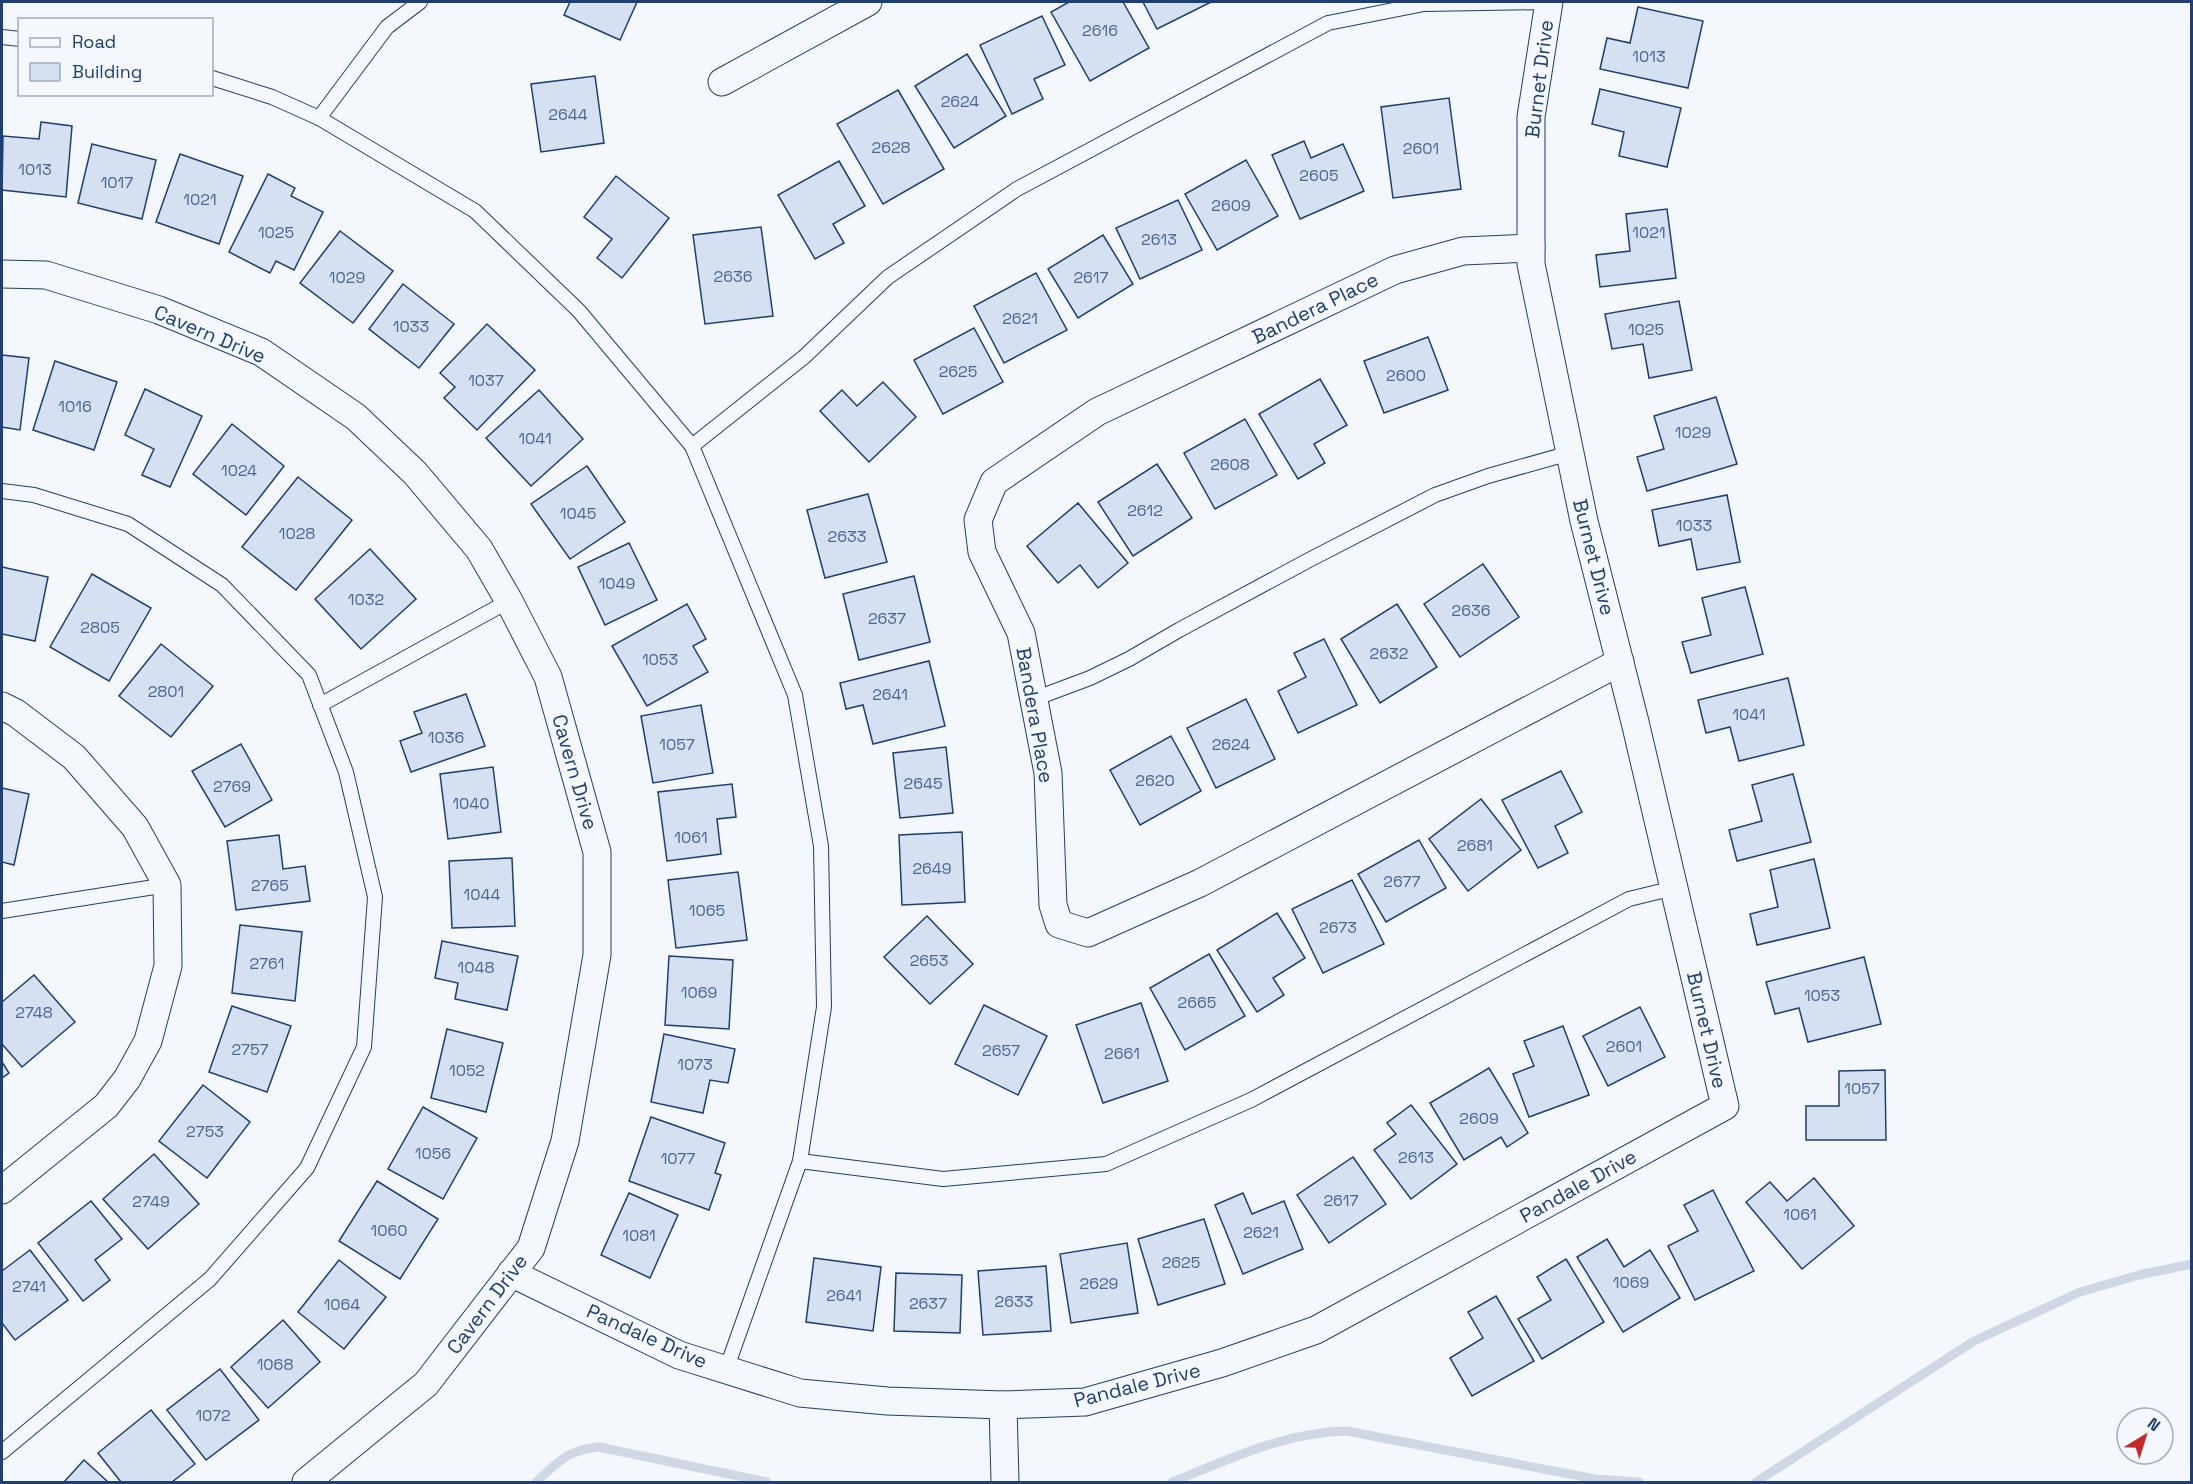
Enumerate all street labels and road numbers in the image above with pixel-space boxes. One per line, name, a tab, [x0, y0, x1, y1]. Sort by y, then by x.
street label: Burnet Drive	[1519, 18, 1559, 140]
street label: Bandera Place	[1248, 266, 1382, 350]
street label: Cavern Drive	[150, 299, 270, 369]
street label: Burnet Drive	[1567, 496, 1621, 618]
street label: Bandera Place	[1010, 645, 1060, 785]
street label: Cavern Drive	[546, 711, 604, 833]
street label: Burnet Drive	[1681, 969, 1733, 1091]
street label: Pandale Drive	[1515, 1143, 1641, 1229]
street label: Cavern Drive	[441, 1249, 533, 1359]
street label: Pandale Drive	[582, 1298, 712, 1374]
street label: Pandale Drive	[1071, 1357, 1203, 1413]

